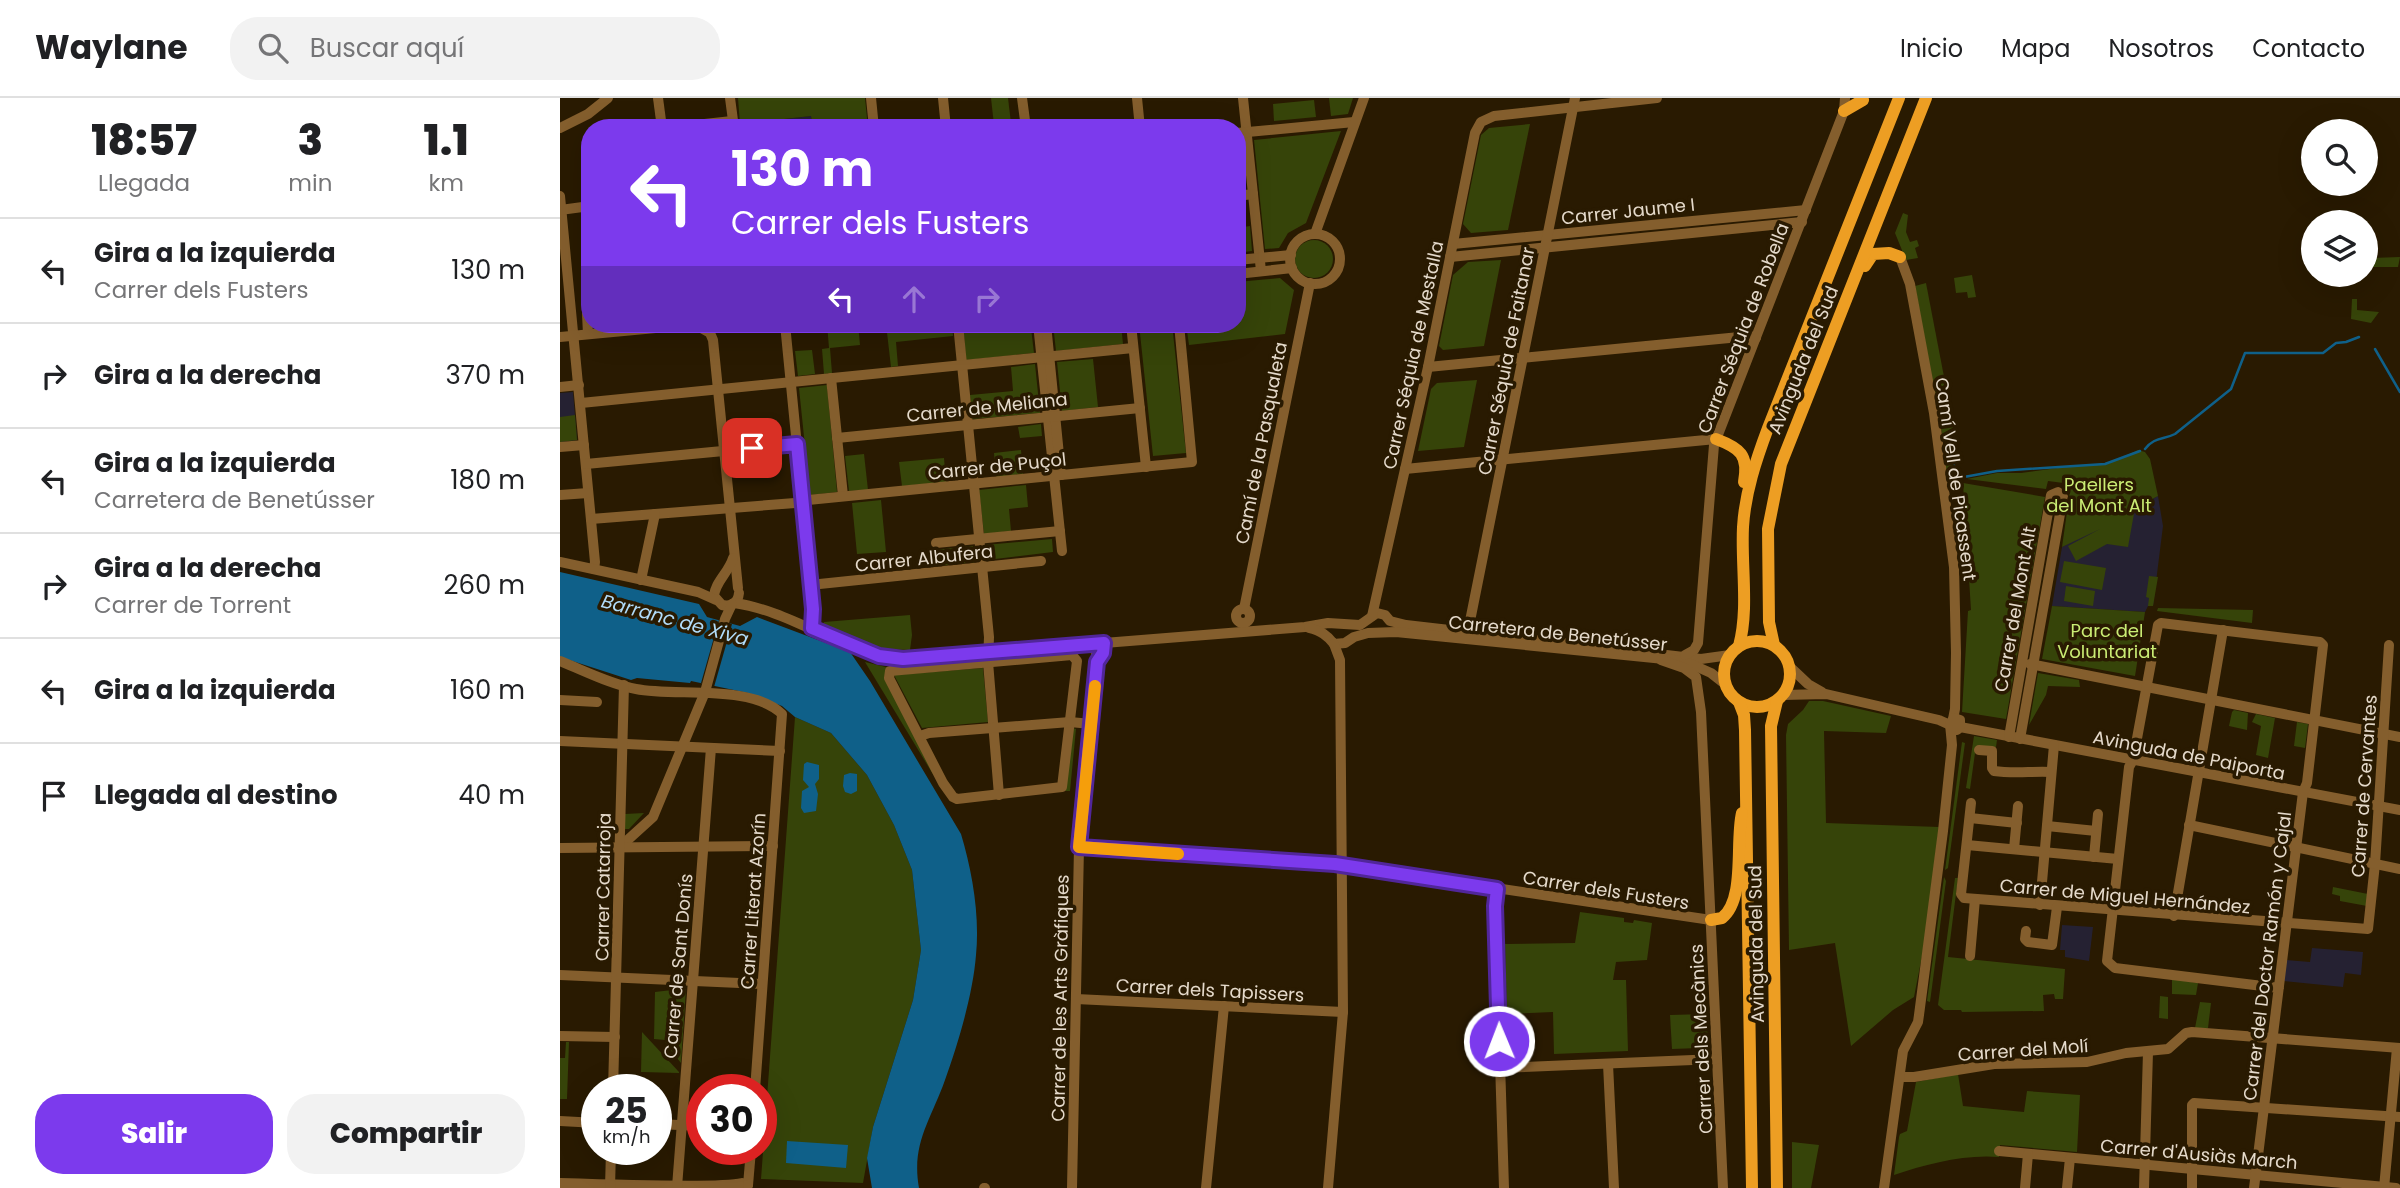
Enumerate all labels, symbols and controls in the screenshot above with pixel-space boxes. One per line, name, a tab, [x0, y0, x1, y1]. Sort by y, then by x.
search box	[230, 17, 720, 80]
text: Waylane	[35, 24, 188, 71]
icon: search	[254, 29, 292, 67]
text: Buscar aquí	[310, 30, 464, 66]
text: Inicio	[1900, 32, 1963, 65]
text: Mapa	[2001, 32, 2070, 65]
text: Nosotros	[2108, 32, 2214, 65]
text: Contacto	[2252, 32, 2365, 65]
text: 18:57	[91, 111, 197, 170]
text: 3	[298, 111, 323, 170]
text: 1.1	[424, 111, 469, 170]
map controls	[2301, 119, 2378, 287]
button: search	[2301, 119, 2378, 196]
text: 130 m	[731, 135, 873, 203]
icon: left	[616, 147, 707, 238]
text: Llegada	[98, 167, 190, 199]
text: min	[288, 167, 332, 199]
text: km	[428, 167, 464, 199]
street label: Carrer Jaume I	[1560, 192, 1696, 230]
text: Carrer dels Fusters	[731, 200, 1030, 245]
button: layers	[2301, 210, 2378, 287]
street label: Carrer Séquia de Robella	[1691, 219, 1795, 437]
text: Gira a la izquierda	[94, 235, 336, 271]
street label: Carrer Séquia de Mestalla	[1377, 238, 1449, 472]
street label: Carrer Séquia de Faitanar	[1472, 245, 1540, 477]
icon: left	[35, 252, 73, 290]
text: 130 m	[451, 252, 525, 288]
text: Carrer dels Fusters	[94, 274, 309, 306]
icon: left	[822, 280, 860, 318]
icon: ahead	[895, 280, 933, 318]
icon: right	[968, 280, 1006, 318]
street label: Avinguda del Sud	[1762, 282, 1844, 438]
street label: Camí de la Pasqualeta	[1229, 340, 1293, 546]
icon: right	[35, 357, 73, 395]
text: Gira a la derecha	[94, 357, 322, 393]
text: 370 m	[445, 357, 525, 393]
street label: Camí Vell de Picassent	[1929, 376, 1983, 582]
street label: Carrer de Meliana	[905, 386, 1069, 428]
pin	[722, 418, 782, 478]
icon: arrive	[733, 429, 771, 467]
text: Gira a la izquierda	[94, 445, 336, 481]
street label: Carrer de Puçol	[927, 446, 1067, 486]
icon: left	[35, 462, 73, 500]
text: 180 m	[450, 462, 525, 498]
park label: Paellers del Mont Alt	[2046, 472, 2152, 518]
text: Carretera de Benetússer	[94, 484, 375, 516]
street label: Carrer del Mont Alt	[1988, 524, 2042, 694]
street label: Carrer Albufera	[854, 538, 994, 578]
text: Gira a la derecha	[94, 550, 322, 586]
icon: right	[35, 567, 73, 605]
text: 260 m	[443, 567, 525, 603]
water label: Barranc de Xiva	[599, 587, 752, 653]
text: Carrer de Torrent	[94, 589, 291, 621]
street label: Carretera de Benetússer	[1447, 609, 1669, 657]
park label: Parc del Voluntariat	[2057, 618, 2157, 664]
icon: left	[35, 672, 73, 710]
text: Gira a la izquierda	[94, 672, 336, 708]
text: 160 m	[450, 672, 525, 708]
street label: Carrer de Cervantes	[2345, 694, 2383, 878]
street label: Avinguda de Paiporta	[2091, 724, 2287, 786]
icon: arrive	[35, 777, 73, 815]
text: Llegada al destino	[94, 777, 338, 813]
text: 40 m	[459, 777, 525, 813]
street label: Carrer del Doctor Ramón y Cajal	[2237, 810, 2297, 1102]
street label: Carrer Literat Azorín	[734, 812, 772, 990]
street label: Carrer Catarroja	[589, 813, 617, 961]
street label: Carrer dels Fusters	[1521, 865, 1691, 915]
street label: Avinguda del Sud	[1742, 865, 1770, 1023]
street label: Carrer de Sant Donís	[657, 873, 699, 1059]
street label: Carrer de Miguel Hernández	[1999, 873, 2251, 919]
street label: Carrer de les Arts Gràfiques	[1045, 874, 1075, 1122]
street label: Carrer dels Mecànics	[1684, 943, 1718, 1135]
street label: Carrer dels Tapissers	[1115, 973, 1305, 1007]
position arrow	[1462, 1004, 1536, 1078]
street label: Carrer del Molí	[1957, 1033, 2089, 1067]
speed limit sign: 30	[686, 1074, 777, 1165]
text: 25	[605, 1086, 648, 1135]
button: Salir	[35, 1094, 273, 1174]
button: Compartir	[287, 1094, 525, 1174]
text: km/h	[603, 1124, 650, 1149]
street label: Carrer d'Ausiàs March	[2099, 1133, 2299, 1175]

